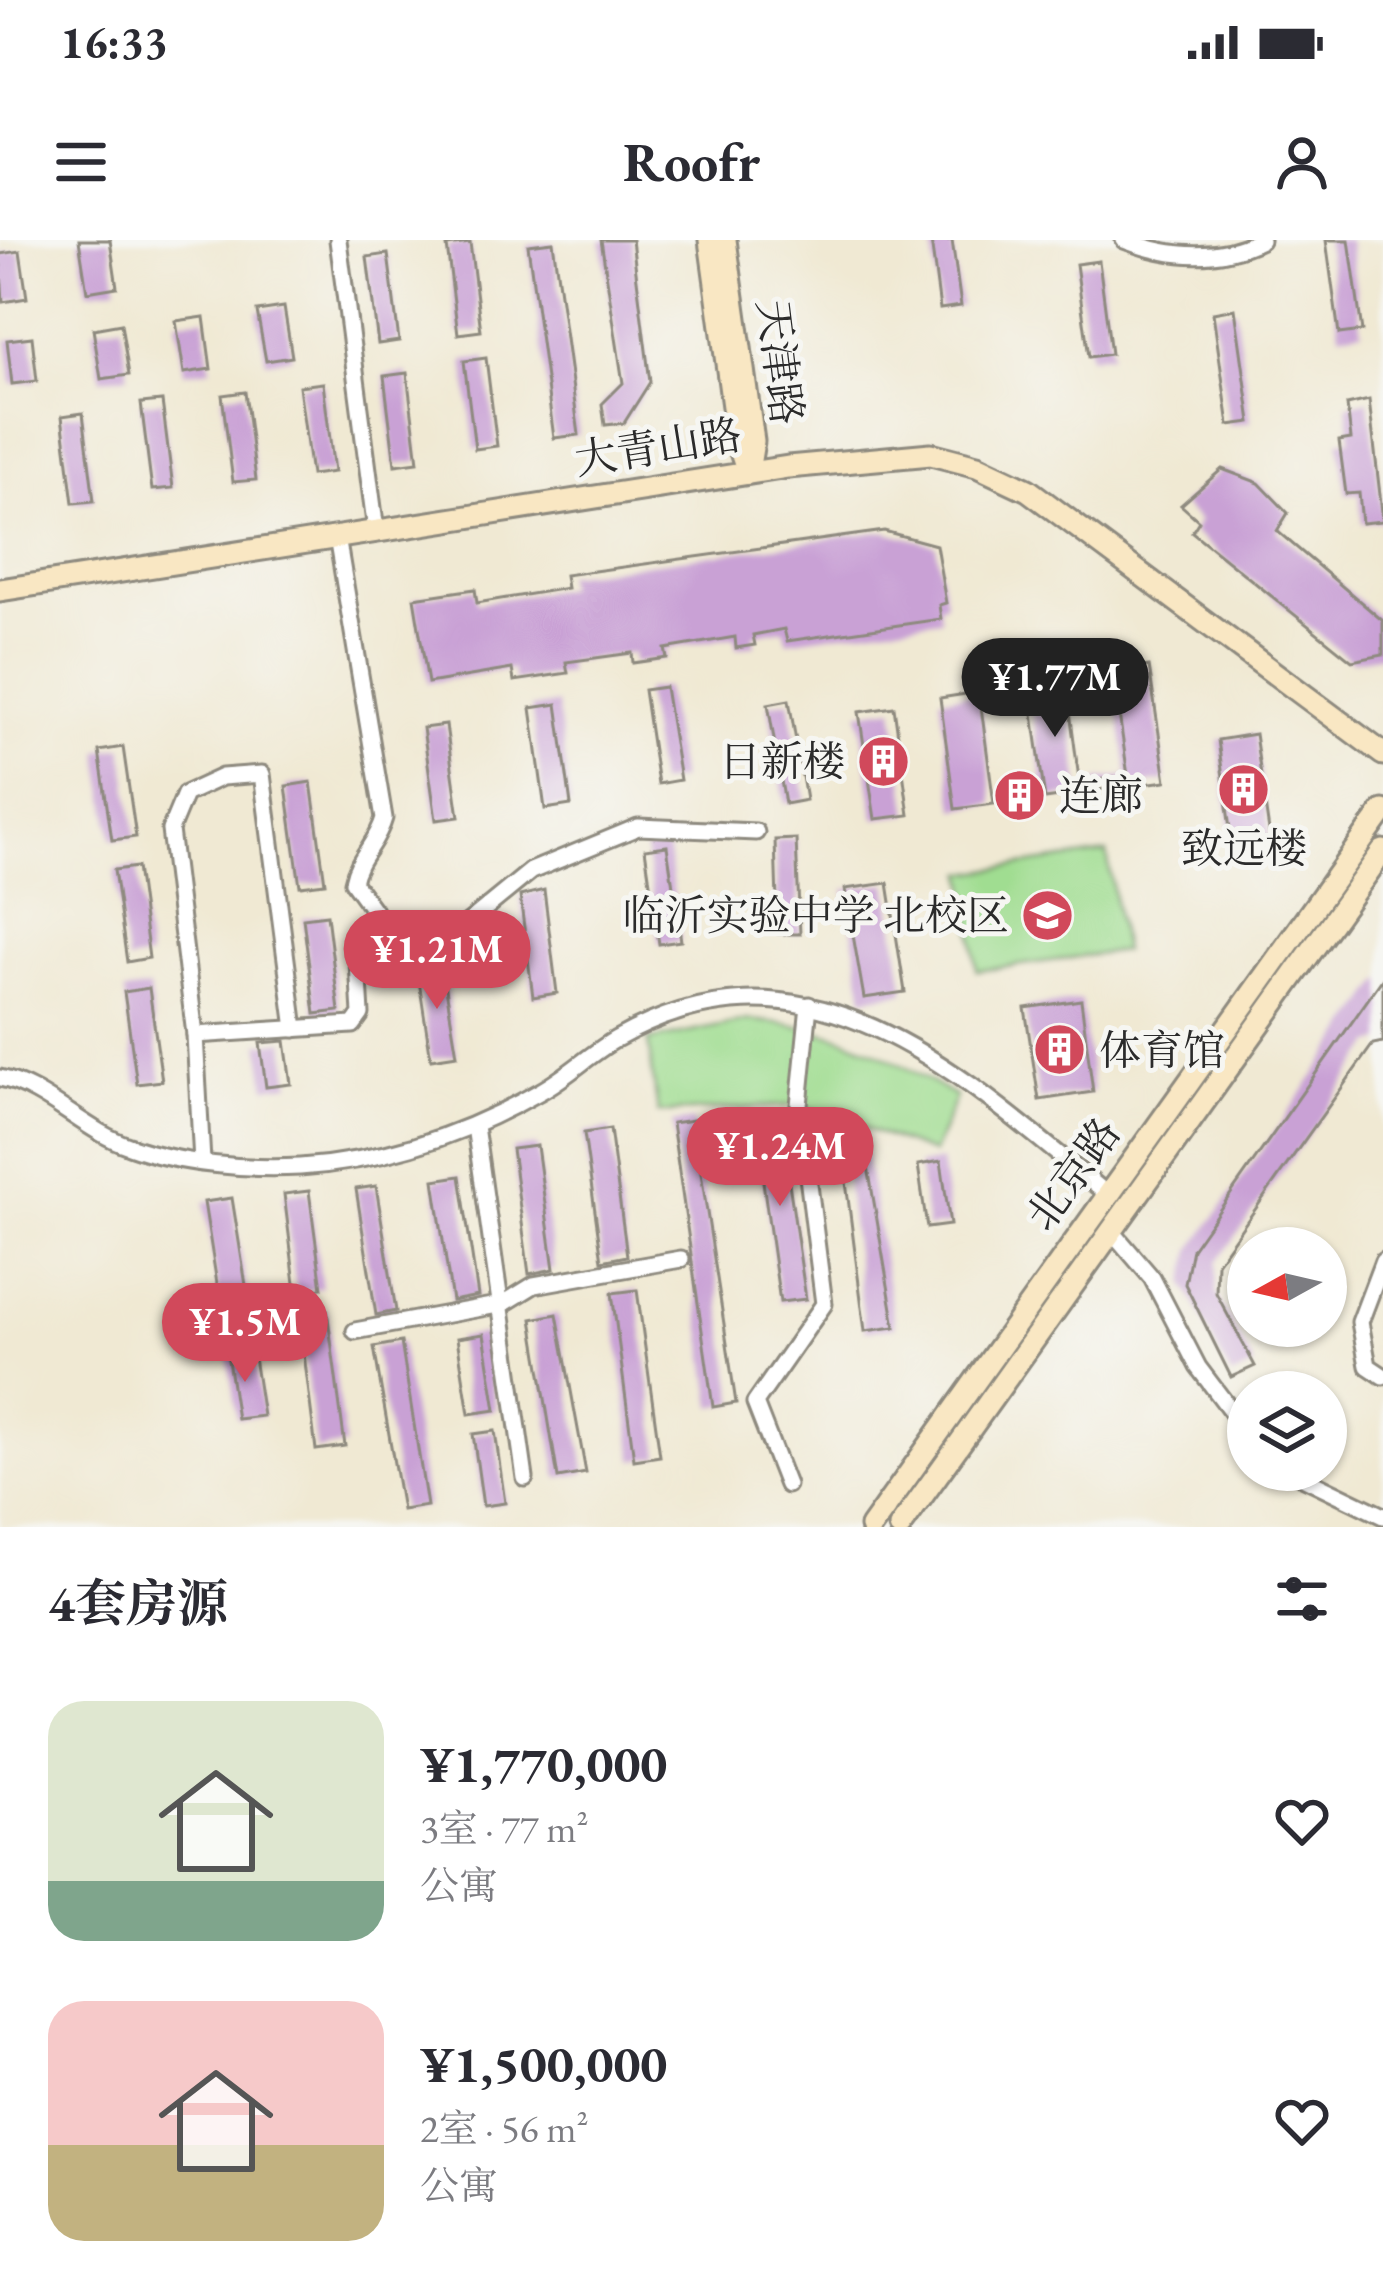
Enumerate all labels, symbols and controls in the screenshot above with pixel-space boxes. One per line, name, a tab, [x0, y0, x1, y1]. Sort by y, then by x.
text: 16:33	[60, 13, 168, 71]
text: Roofr	[623, 127, 760, 197]
icon: menu	[48, 129, 114, 195]
icon: person	[1269, 129, 1335, 195]
street label: 天津路	[745, 296, 815, 428]
street label: 大青山路	[571, 407, 745, 487]
pin: ¥1.77M	[957, 638, 1153, 740]
text: ¥1.77M	[989, 651, 1121, 702]
building icon: 日新楼	[856, 733, 912, 789]
place label: 日新楼	[719, 734, 845, 789]
building icon: 致远楼	[1216, 761, 1272, 817]
building icon: 连廊	[992, 767, 1048, 823]
place label: 连廊	[1059, 768, 1143, 823]
place label: 致远楼	[1181, 821, 1307, 876]
school or university icon: 临沂实验中学 北校区	[1020, 887, 1076, 943]
place label: 临沂实验中学 北校区	[623, 888, 1009, 943]
pin: ¥1.21M	[339, 910, 535, 1012]
text: ¥1.21M	[371, 923, 503, 974]
building icon: 体育馆	[1032, 1022, 1088, 1078]
place label: 体育馆	[1099, 1023, 1225, 1078]
pin: ¥1.24M	[682, 1107, 878, 1209]
street label: 北京路	[1014, 1107, 1132, 1241]
text: ¥1.24M	[714, 1120, 846, 1171]
north arrow	[1227, 1227, 1347, 1347]
map controls	[1227, 1227, 1347, 1491]
pin: ¥1.5M	[161, 1283, 329, 1385]
text: ¥1.5M	[189, 1296, 301, 1347]
button: layers	[1227, 1371, 1347, 1491]
icon: filters	[1269, 1566, 1335, 1632]
text: 4套房源	[48, 1570, 228, 1636]
text: ¥1,770,000	[420, 1731, 667, 1797]
icon: home	[144, 1749, 288, 1893]
icon: heart	[1269, 1788, 1335, 1854]
text: 3室 · 77 m²	[420, 1803, 588, 1854]
text: 公寓	[420, 1860, 498, 1911]
text: ¥1,500,000	[420, 2031, 667, 2097]
icon: home	[144, 2049, 288, 2193]
icon: heart	[1269, 2088, 1335, 2154]
text: 2室 · 56 m²	[420, 2103, 588, 2154]
text: 公寓	[420, 2160, 498, 2211]

